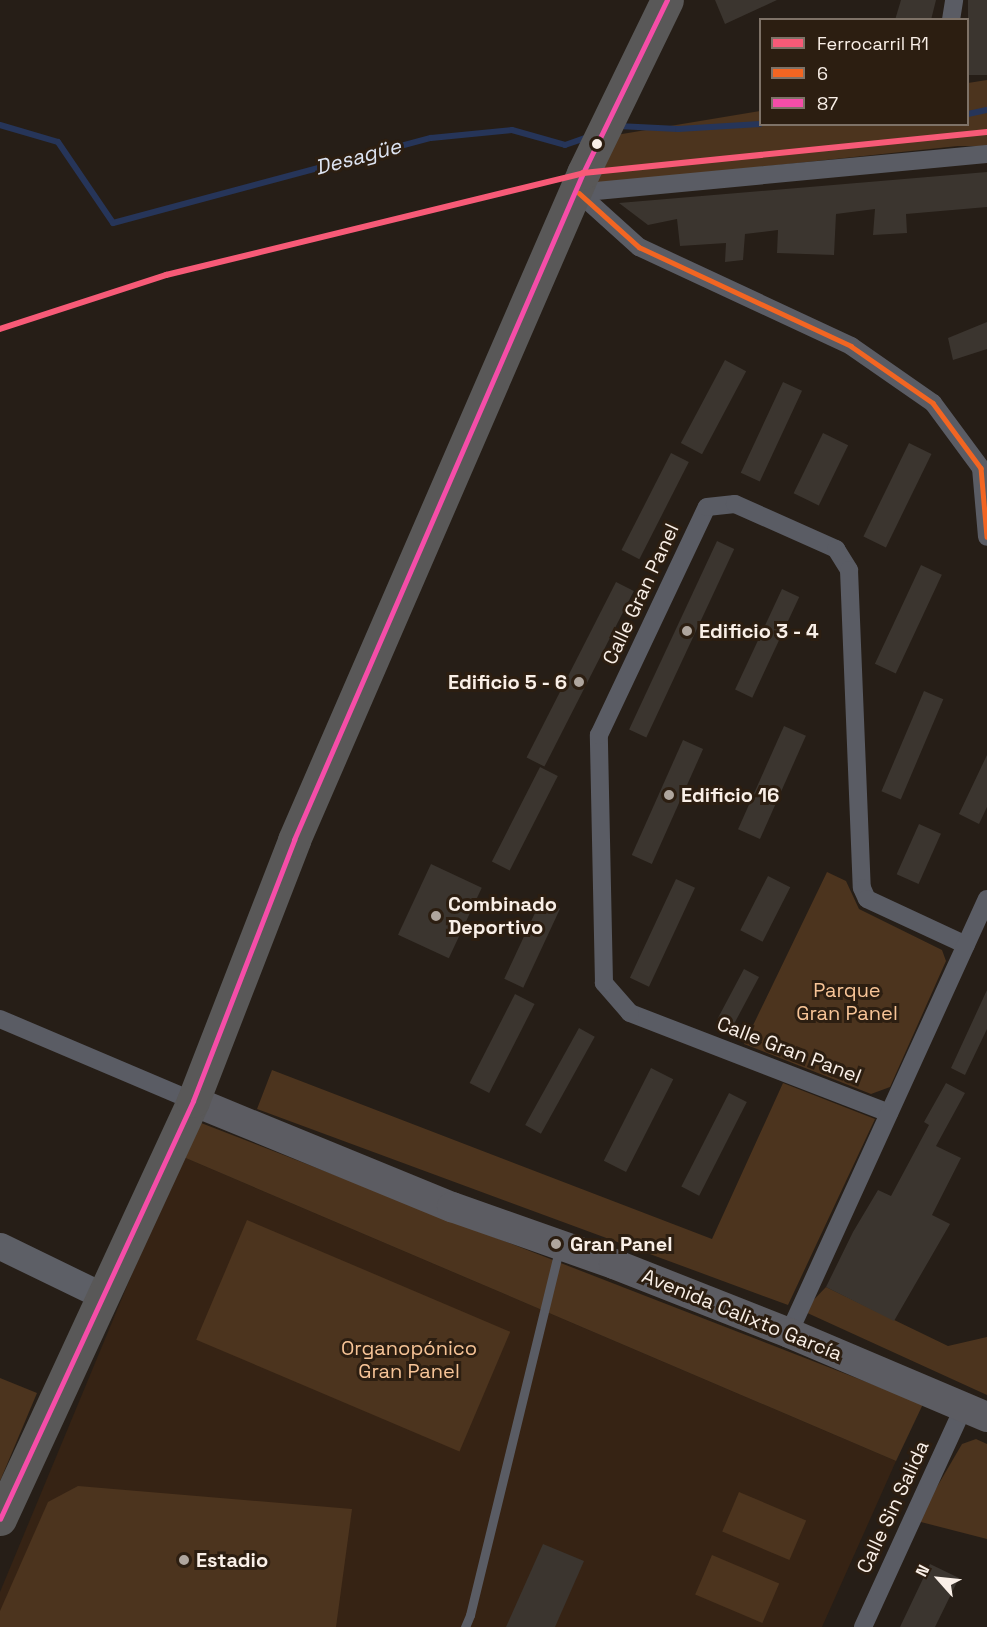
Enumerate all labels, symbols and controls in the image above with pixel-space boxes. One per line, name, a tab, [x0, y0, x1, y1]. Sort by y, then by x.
legend	[759, 18, 969, 126]
text: Ferrocarril R1	[817, 32, 929, 55]
text: 6	[817, 62, 828, 85]
text: 87	[817, 92, 838, 115]
water label: Desagüe	[312, 133, 404, 181]
unlabelled marker	[591, 138, 603, 150]
street label: Calle Gran Panel	[598, 520, 684, 668]
place label: Edificio 3 - 4	[699, 619, 820, 643]
marker: Edificio 3 - 4	[680, 624, 694, 638]
place label: Edificio 5 - 6	[447, 670, 567, 694]
marker: Edificio 5 - 6	[572, 675, 586, 689]
place label: Edificio 16	[681, 783, 779, 807]
marker: Edificio 16	[662, 788, 676, 802]
place label: Combinado Deportivo	[448, 892, 557, 939]
marker: Combinado Deportivo	[429, 909, 443, 923]
park label: Parque Gran Panel	[796, 978, 898, 1025]
street label: Calle Gran Panel	[713, 1011, 865, 1089]
place label: Gran Panel	[570, 1232, 672, 1256]
marker: Gran Panel	[547, 1235, 565, 1253]
street label: Avenida Calixto García	[638, 1264, 846, 1366]
park label: Organopónico Gran Panel	[341, 1336, 477, 1383]
street label: Calle Sin Salida	[852, 1437, 934, 1577]
place label: Estadio	[196, 1548, 268, 1572]
north arrow	[909, 1549, 969, 1609]
marker: Estadio	[177, 1553, 191, 1567]
text: N	[911, 1561, 934, 1580]

